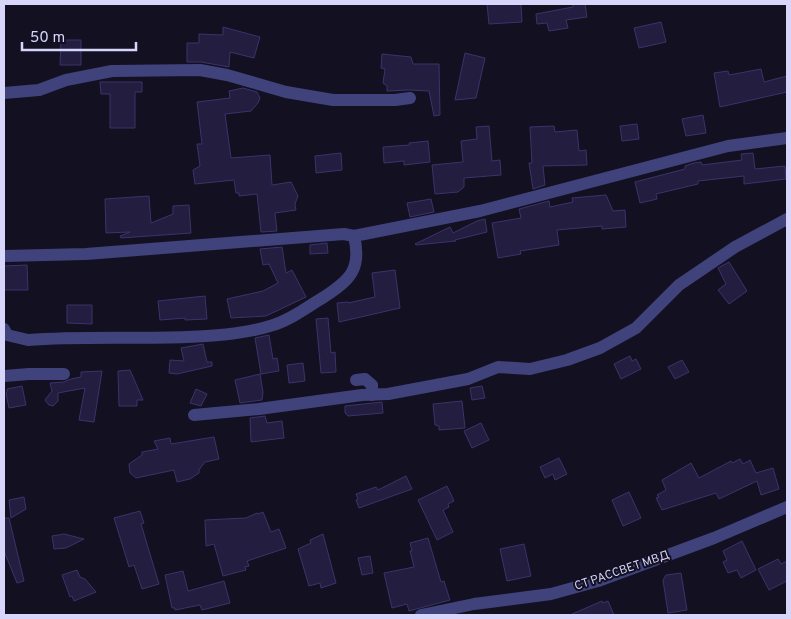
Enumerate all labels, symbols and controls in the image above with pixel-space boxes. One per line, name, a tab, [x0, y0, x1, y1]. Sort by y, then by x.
scale bar	[22, 20, 136, 52]
text: 50 m	[30, 29, 65, 48]
street label: СТ РАССВЕТ МВД	[572, 547, 672, 595]

